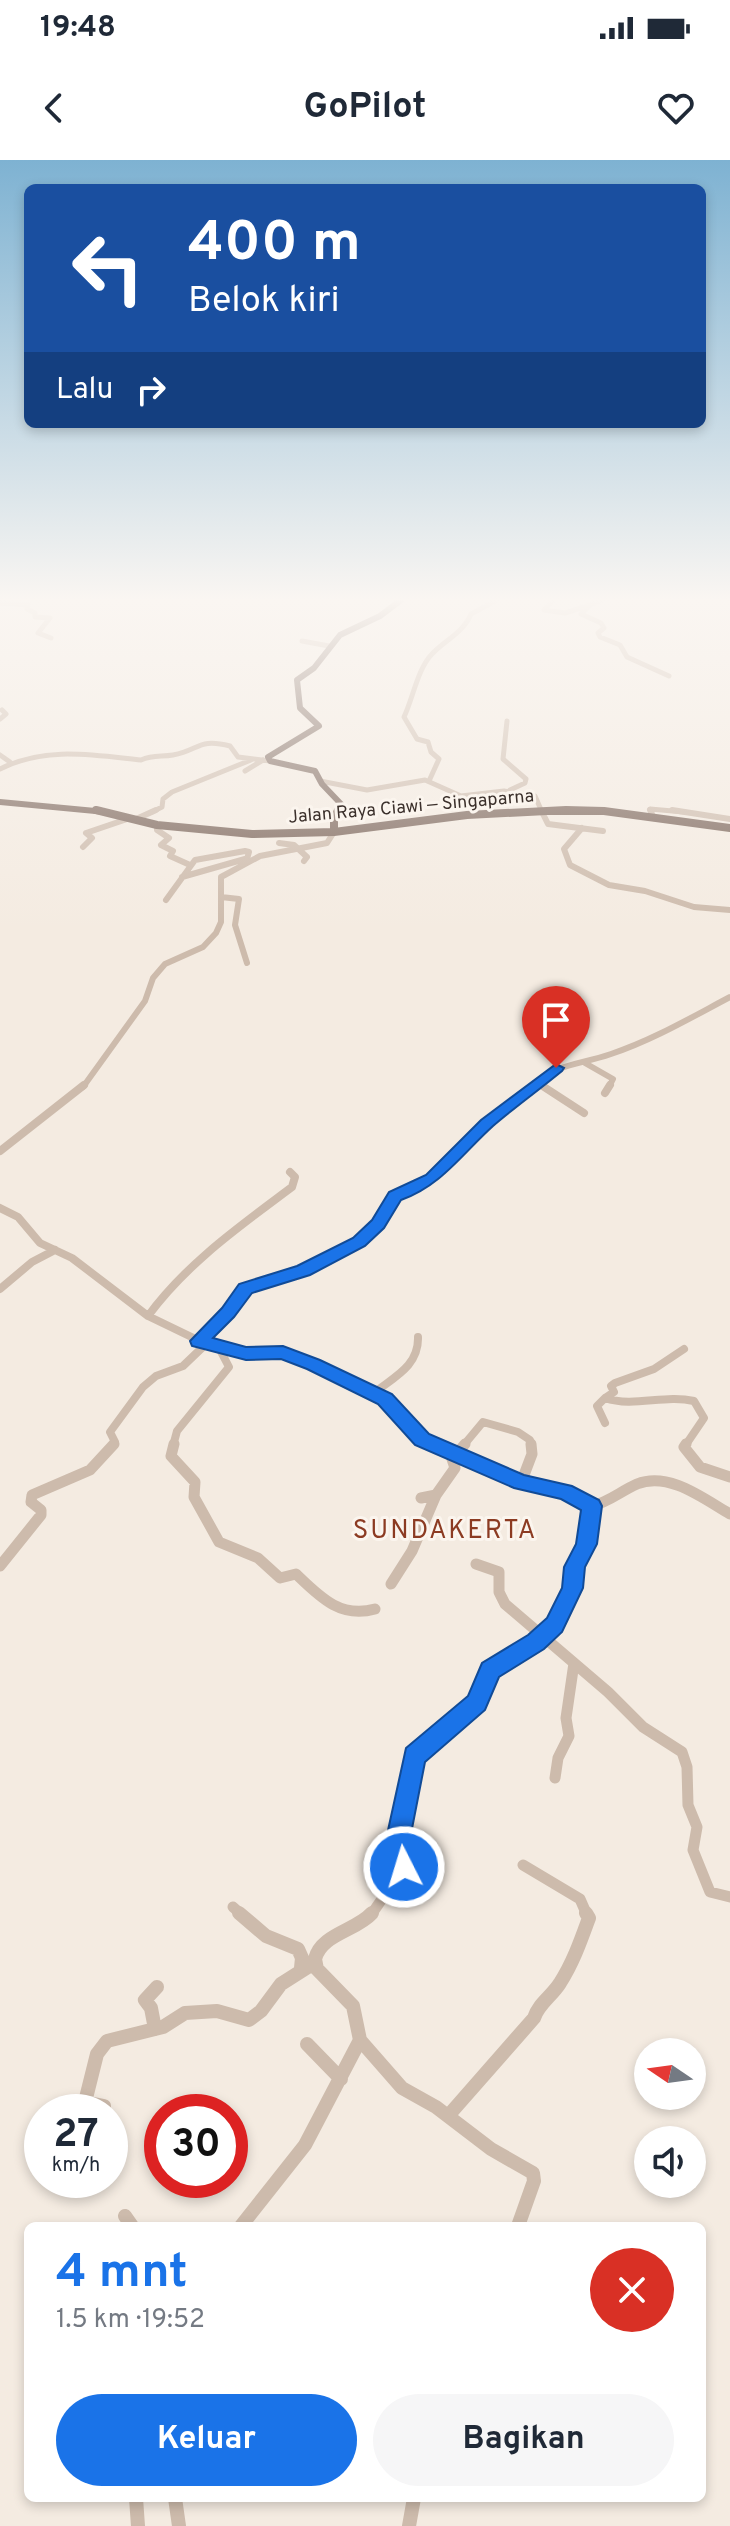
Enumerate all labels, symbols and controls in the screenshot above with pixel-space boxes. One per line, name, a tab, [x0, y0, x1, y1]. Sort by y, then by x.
text: 19:48	[40, 10, 116, 47]
text: GoPilot	[304, 85, 426, 131]
icon: back	[32, 86, 76, 130]
icon: heart	[654, 86, 698, 130]
text: 400 m	[188, 210, 361, 280]
icon: left	[56, 216, 160, 320]
text: Belok kiri	[188, 279, 340, 325]
icon: right	[129, 368, 173, 412]
text: Lalu	[56, 372, 113, 409]
street label: Jalan Raya Ciawi — Singaparna	[287, 785, 535, 830]
pin	[522, 986, 590, 1068]
icon: arrive	[534, 998, 578, 1042]
district label: SUNDAKERTA	[353, 1515, 537, 1548]
position arrow	[362, 1825, 446, 1909]
north arrow	[634, 2038, 706, 2110]
map controls	[634, 2038, 706, 2198]
speed limit sign: 30	[144, 2094, 248, 2198]
text: 27	[53, 2111, 99, 2161]
button: sound	[634, 2126, 706, 2198]
text: km/h	[52, 2153, 100, 2179]
text: 4 mnt	[56, 2244, 188, 2304]
button: close	[590, 2248, 674, 2332]
text: 1.5 km · 19:52	[56, 2304, 205, 2337]
button: Keluar	[56, 2394, 357, 2486]
button: Bagikan	[373, 2394, 674, 2486]

